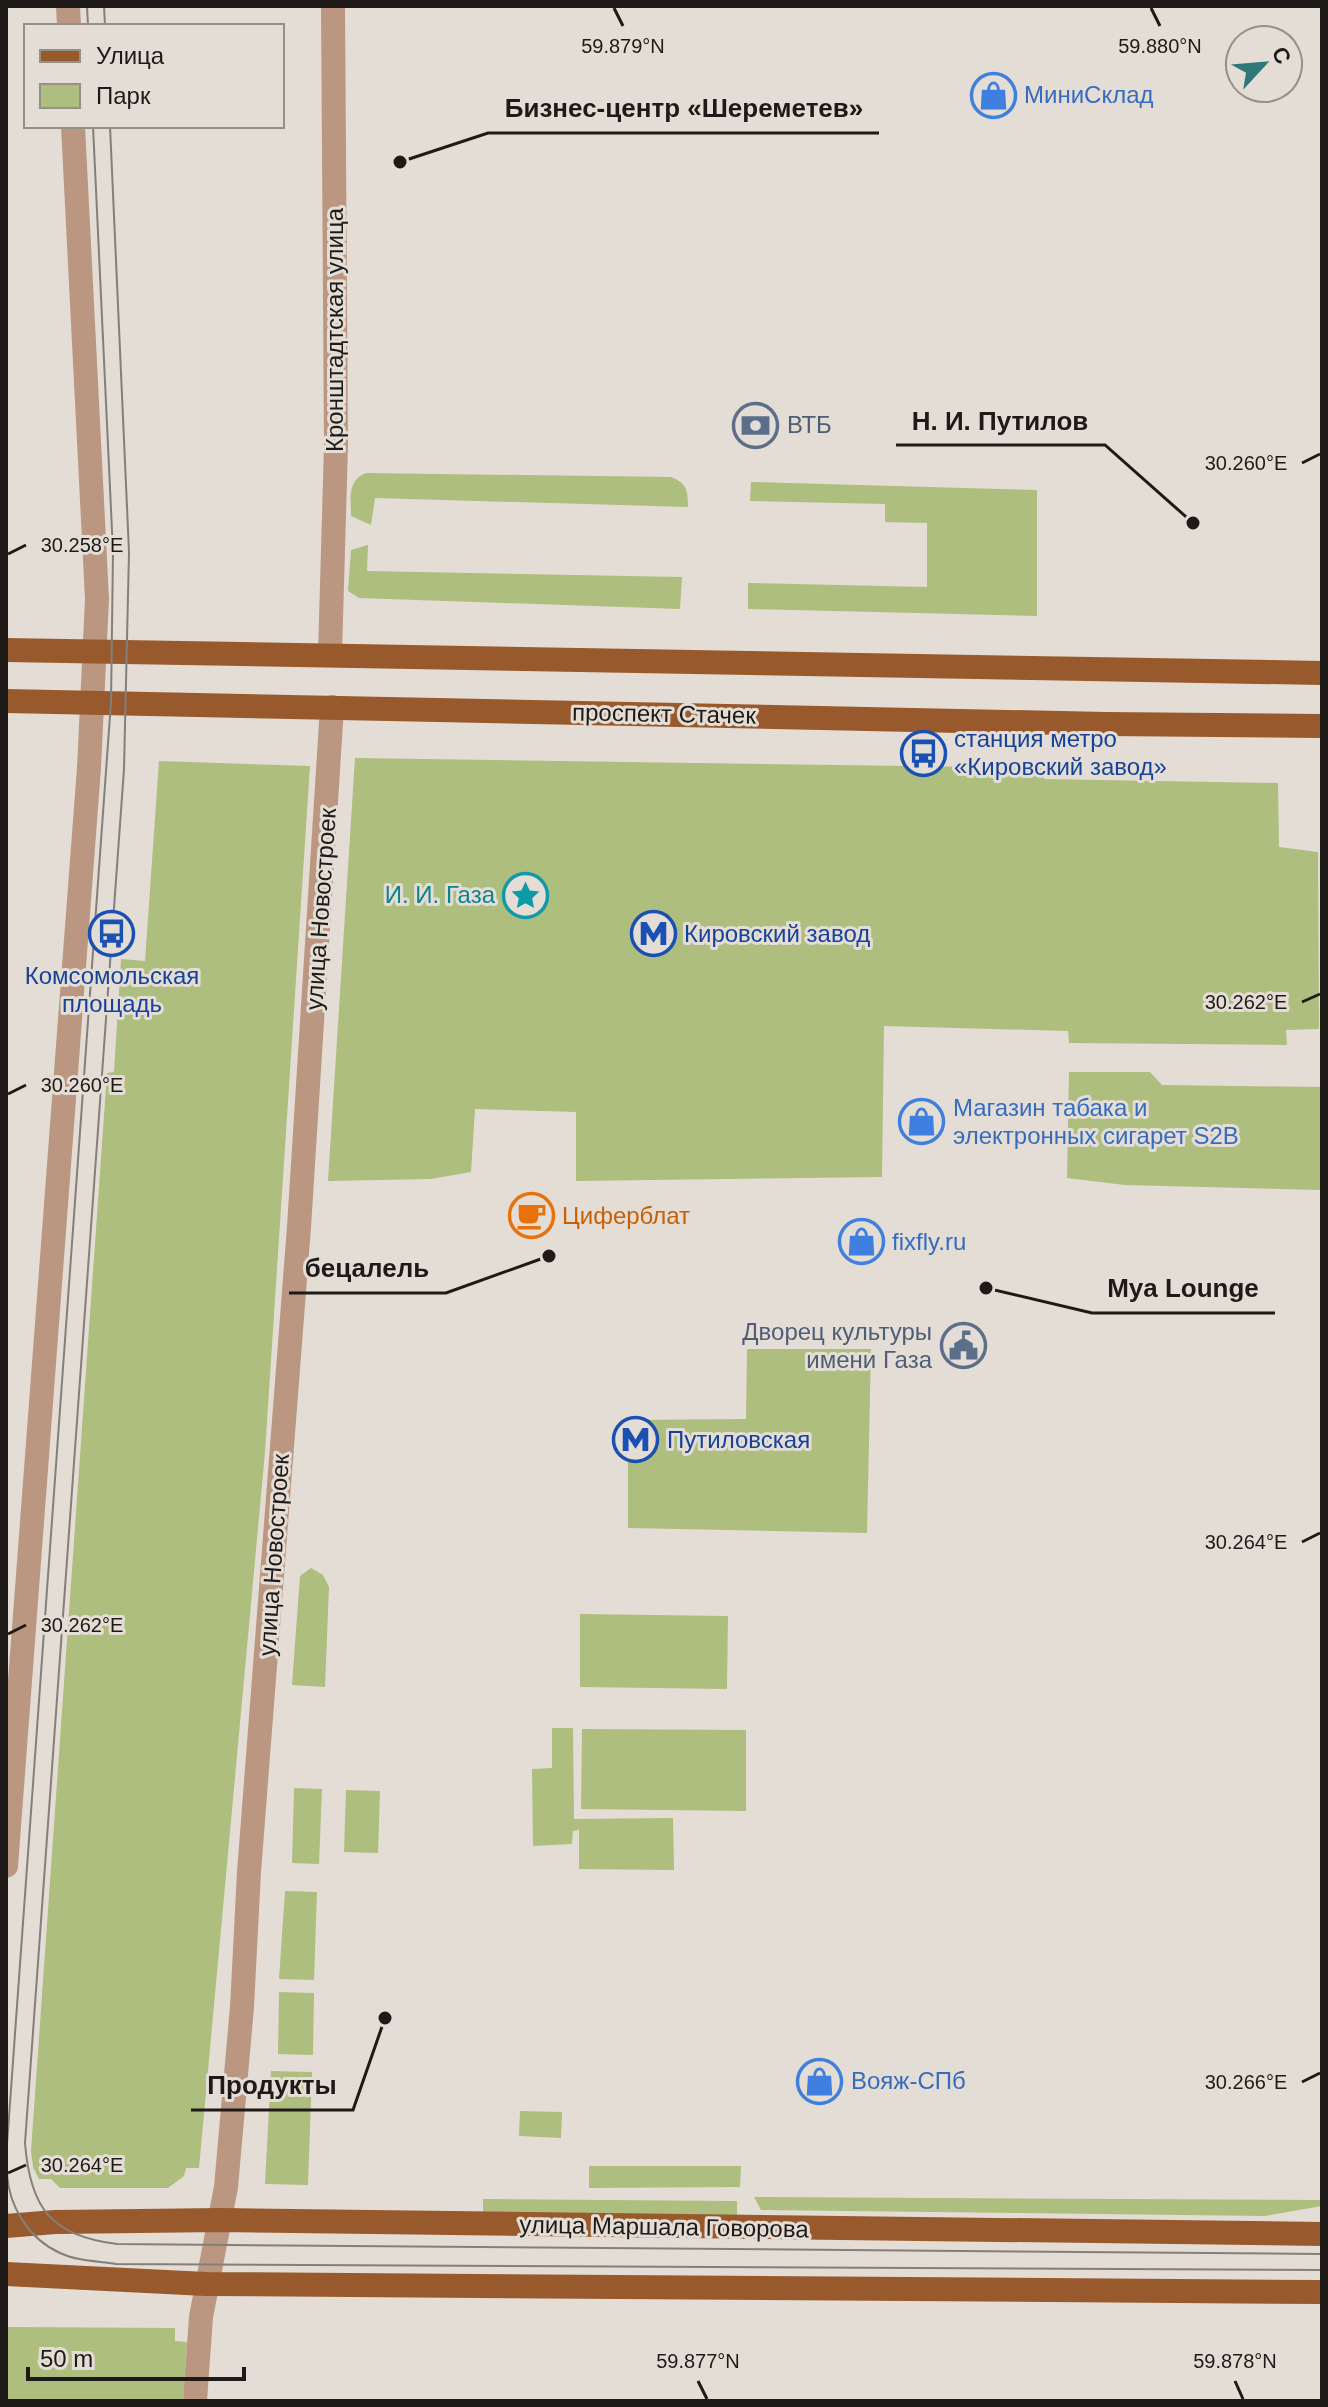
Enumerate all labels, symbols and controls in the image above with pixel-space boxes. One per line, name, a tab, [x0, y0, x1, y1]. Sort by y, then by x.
legend	[24, 24, 284, 128]
north arrow	[1224, 24, 1304, 104]
text: 59.879°N	[581, 35, 665, 57]
text: 59.880°N	[1118, 35, 1202, 57]
text: Улица	[96, 42, 165, 69]
text: С	[1267, 43, 1296, 68]
shop icon: МиниСклад	[969, 71, 1017, 119]
place label: МиниСклад	[1024, 81, 1154, 108]
text: Парк	[96, 82, 151, 109]
callout: Бизнес-центр «Шереметев»	[488, 83, 879, 133]
text: Бизнес-центр «Шереметев»	[505, 93, 863, 123]
street label: Кронштадтская улица	[321, 207, 348, 452]
callout: Н. И. Путилов	[896, 395, 1105, 445]
bank icon: ВТБ	[732, 401, 780, 449]
text: Н. И. Путилов	[912, 406, 1088, 436]
place label: ВТБ	[787, 411, 832, 438]
text: 30.260°E	[1205, 452, 1287, 474]
text: 30.258°E	[41, 534, 123, 556]
street label: проспект Стачек	[572, 698, 757, 729]
place label: станция метро «Кировский завод»	[954, 725, 1167, 780]
bus stop icon: станция метро «Кировский завод»	[899, 729, 947, 777]
street label: улица Новостроек	[300, 806, 341, 1011]
place icon: И. И. Газа	[502, 871, 550, 919]
place label: И. И. Газа	[385, 881, 496, 908]
bus stop icon: Комсомольская площадь	[88, 910, 136, 958]
metro station icon: Кировский завод	[629, 910, 677, 958]
place label: Кировский завод	[684, 920, 870, 947]
place label: Комсомольская площадь	[25, 962, 199, 1017]
text: 30.262°E	[1205, 991, 1287, 1013]
text: 30.260°E	[41, 1074, 123, 1096]
place label: Магазин табака и электронных сигарет S2B	[953, 1094, 1239, 1149]
shop icon: Магазин табака и электронных сигарет S2B	[898, 1098, 946, 1146]
cafe icon: Циферблат	[507, 1192, 555, 1240]
place label: Циферблат	[562, 1202, 690, 1229]
shop icon: fixfly.ru	[837, 1218, 885, 1266]
place label: fixfly.ru	[892, 1228, 966, 1255]
callout: бецалель	[289, 1243, 446, 1293]
text: бецалель	[305, 1253, 429, 1283]
callout: Mya Lounge	[1092, 1263, 1275, 1313]
text: Mya Lounge	[1107, 1273, 1259, 1303]
place label: Дворец культуры имени Газа	[742, 1318, 933, 1373]
public building icon: Дворец культуры имени Газа	[939, 1322, 987, 1370]
metro station icon: Путиловская	[612, 1416, 660, 1464]
place label: Путиловская	[667, 1426, 810, 1453]
street label: улица Новостроек	[253, 1452, 294, 1657]
text: 30.264°E	[1205, 1531, 1287, 1553]
text: 30.262°E	[41, 1614, 123, 1636]
shop icon: Вояж-СПб	[796, 2057, 844, 2105]
callout: Продукты	[191, 2060, 353, 2110]
place label: Вояж-СПб	[851, 2067, 966, 2094]
text: Продукты	[207, 2070, 337, 2100]
text: 30.266°E	[1205, 2071, 1287, 2093]
text: 30.264°E	[41, 2154, 123, 2176]
street label: улица Маршала Говорова	[519, 2210, 810, 2243]
scale bar	[28, 2331, 244, 2381]
text: 50 m	[40, 2345, 93, 2372]
text: 59.877°N	[656, 2350, 740, 2372]
text: 59.878°N	[1193, 2350, 1277, 2372]

